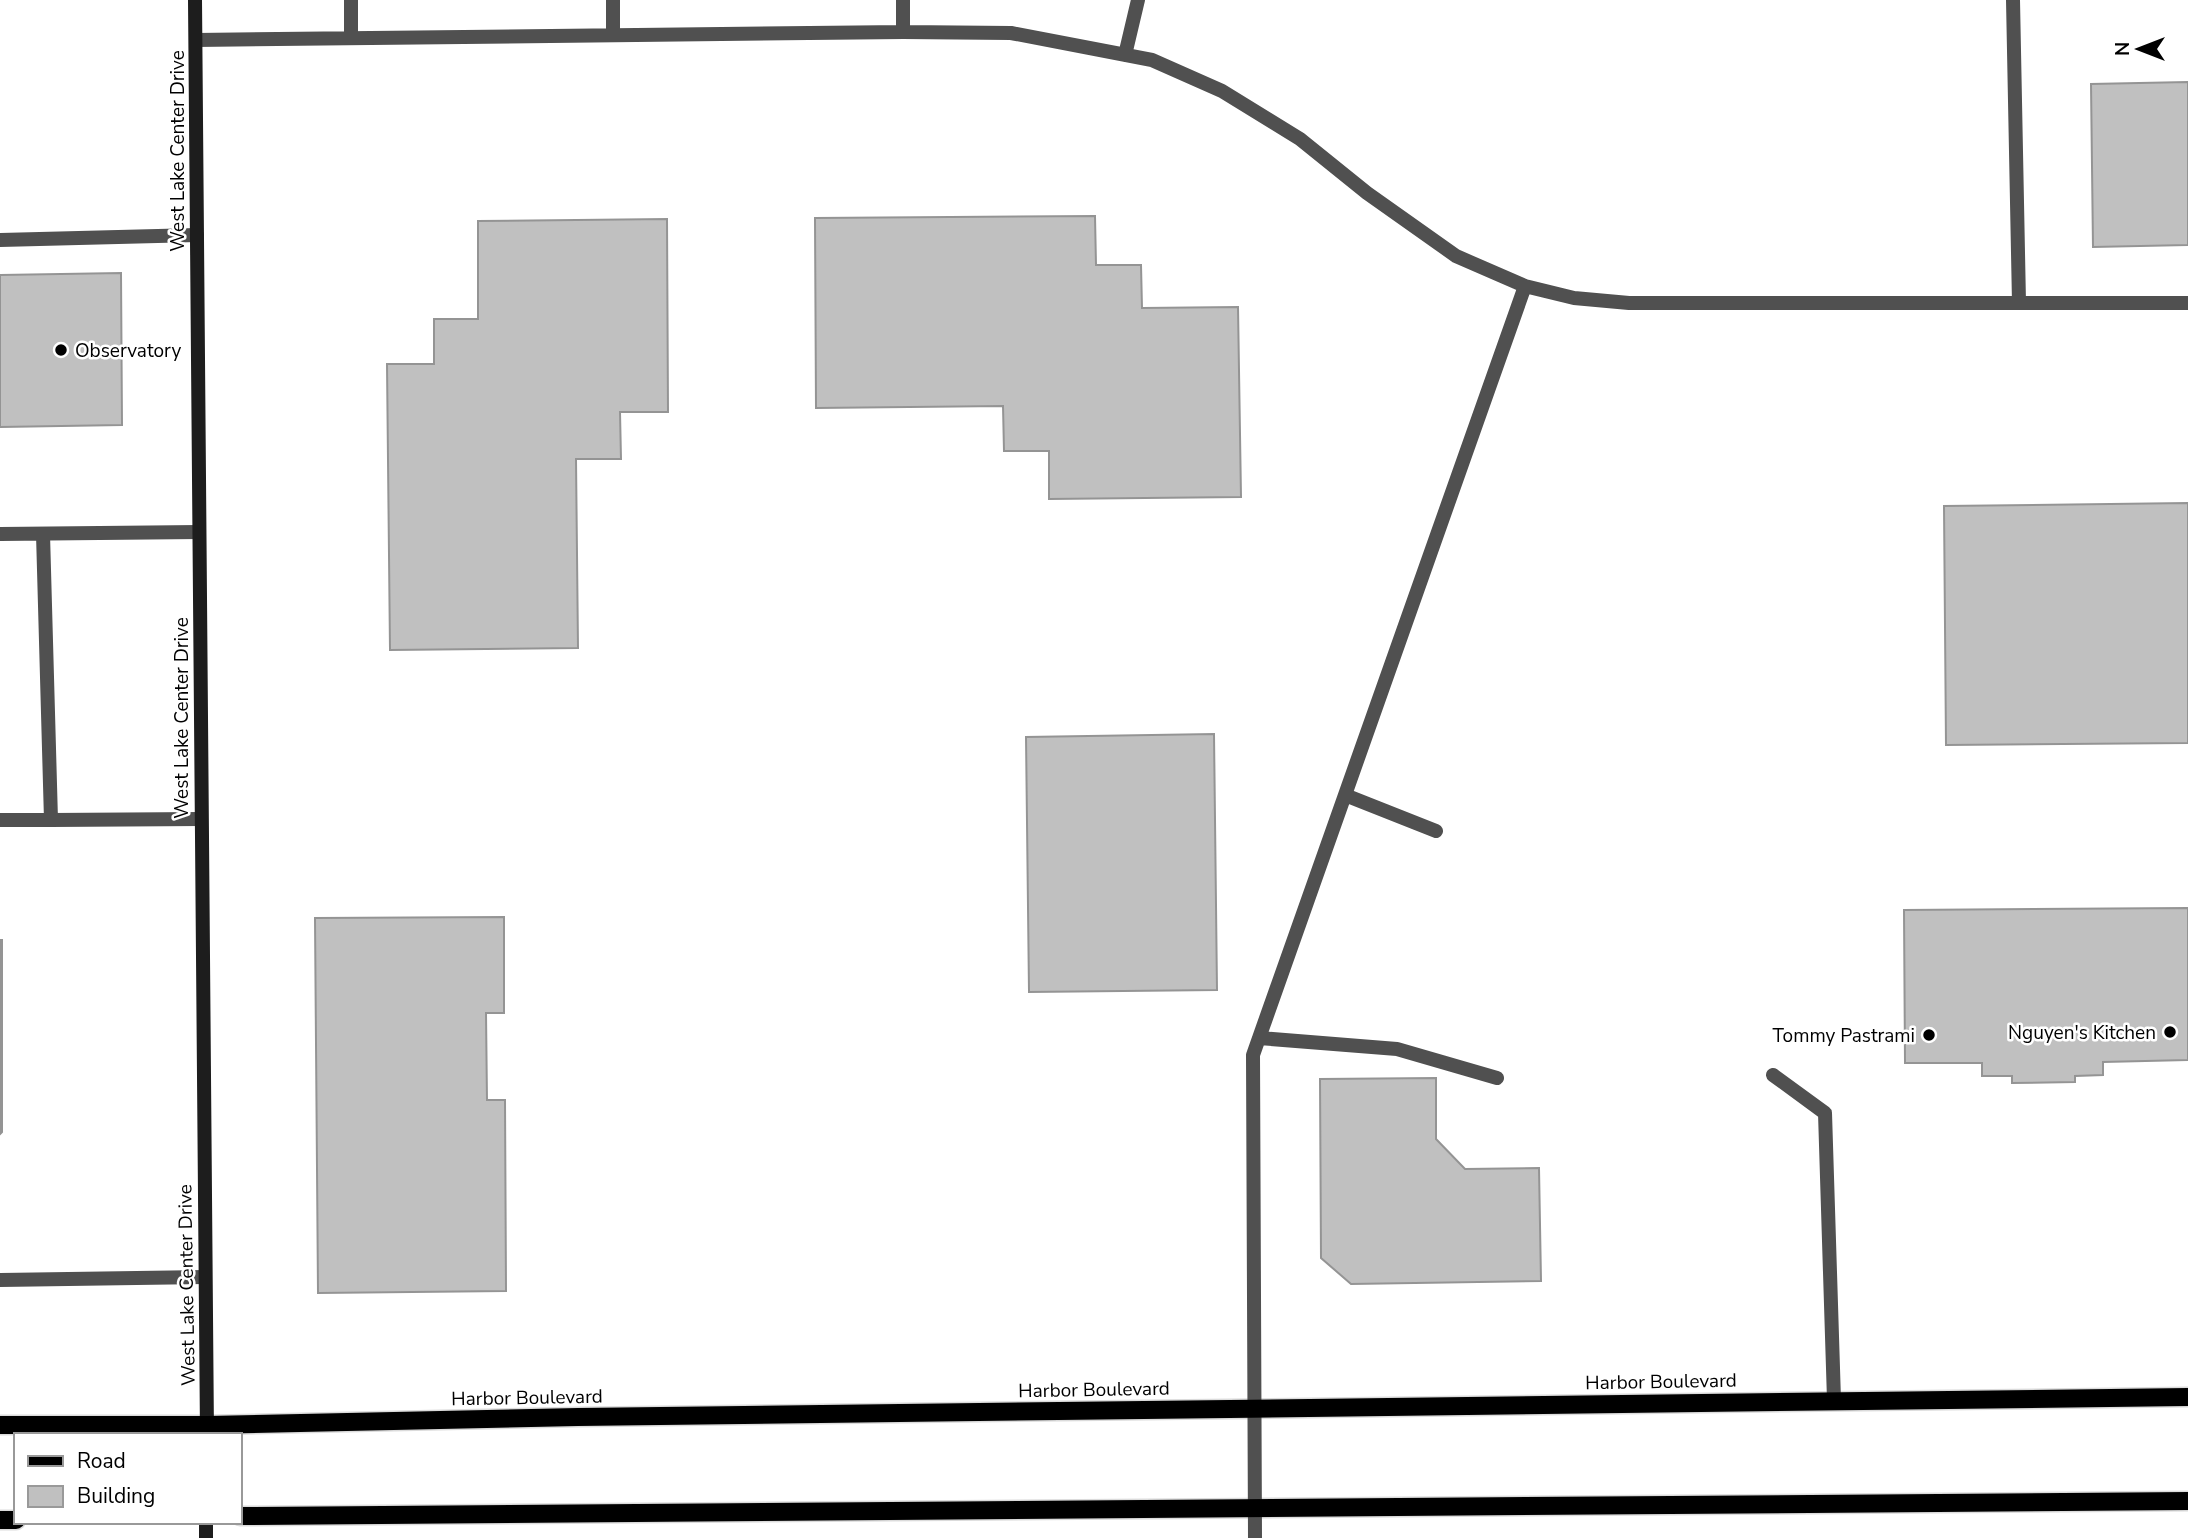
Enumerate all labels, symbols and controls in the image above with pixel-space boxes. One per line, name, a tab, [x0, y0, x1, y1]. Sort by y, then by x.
north arrow	[2104, 14, 2174, 84]
text: N	[2110, 42, 2136, 56]
street label: West Lake Center Drive	[165, 50, 191, 252]
place label: Observatory	[75, 338, 181, 364]
marker: Observatory	[53, 342, 69, 358]
street label: West Lake Center Drive	[169, 617, 195, 819]
place label: Nguyen's Kitchen	[2008, 1020, 2156, 1046]
place label: Tommy Pastrami	[1773, 1023, 1915, 1049]
marker: Nguyen's Kitchen	[2162, 1024, 2178, 1040]
marker: Tommy Pastrami	[1921, 1027, 1937, 1043]
street label: West Lake Center Drive	[172, 1184, 202, 1386]
street label: Harbor Boulevard	[1585, 1368, 1737, 1396]
street label: Harbor Boulevard	[1018, 1376, 1170, 1404]
street label: Harbor Boulevard	[451, 1384, 603, 1412]
legend	[14, 1433, 242, 1524]
text: Road	[77, 1447, 126, 1475]
text: Building	[77, 1482, 155, 1510]

